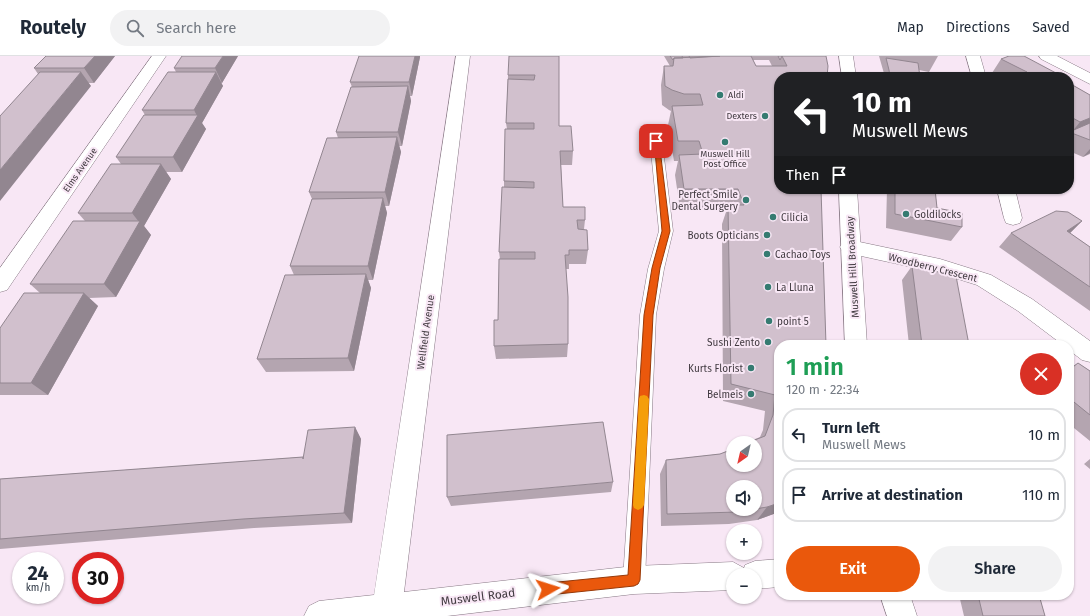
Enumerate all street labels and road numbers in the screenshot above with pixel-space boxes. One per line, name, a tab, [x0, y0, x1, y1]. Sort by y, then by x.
street label: Elms Avenue	[61, 146, 99, 194]
street label: Muswell Hill Broadway	[844, 216, 862, 318]
street label: Woodberry Crescent	[887, 251, 979, 285]
street label: Wellfield Avenue	[415, 294, 437, 370]
street label: Muswell Road	[440, 585, 516, 609]

